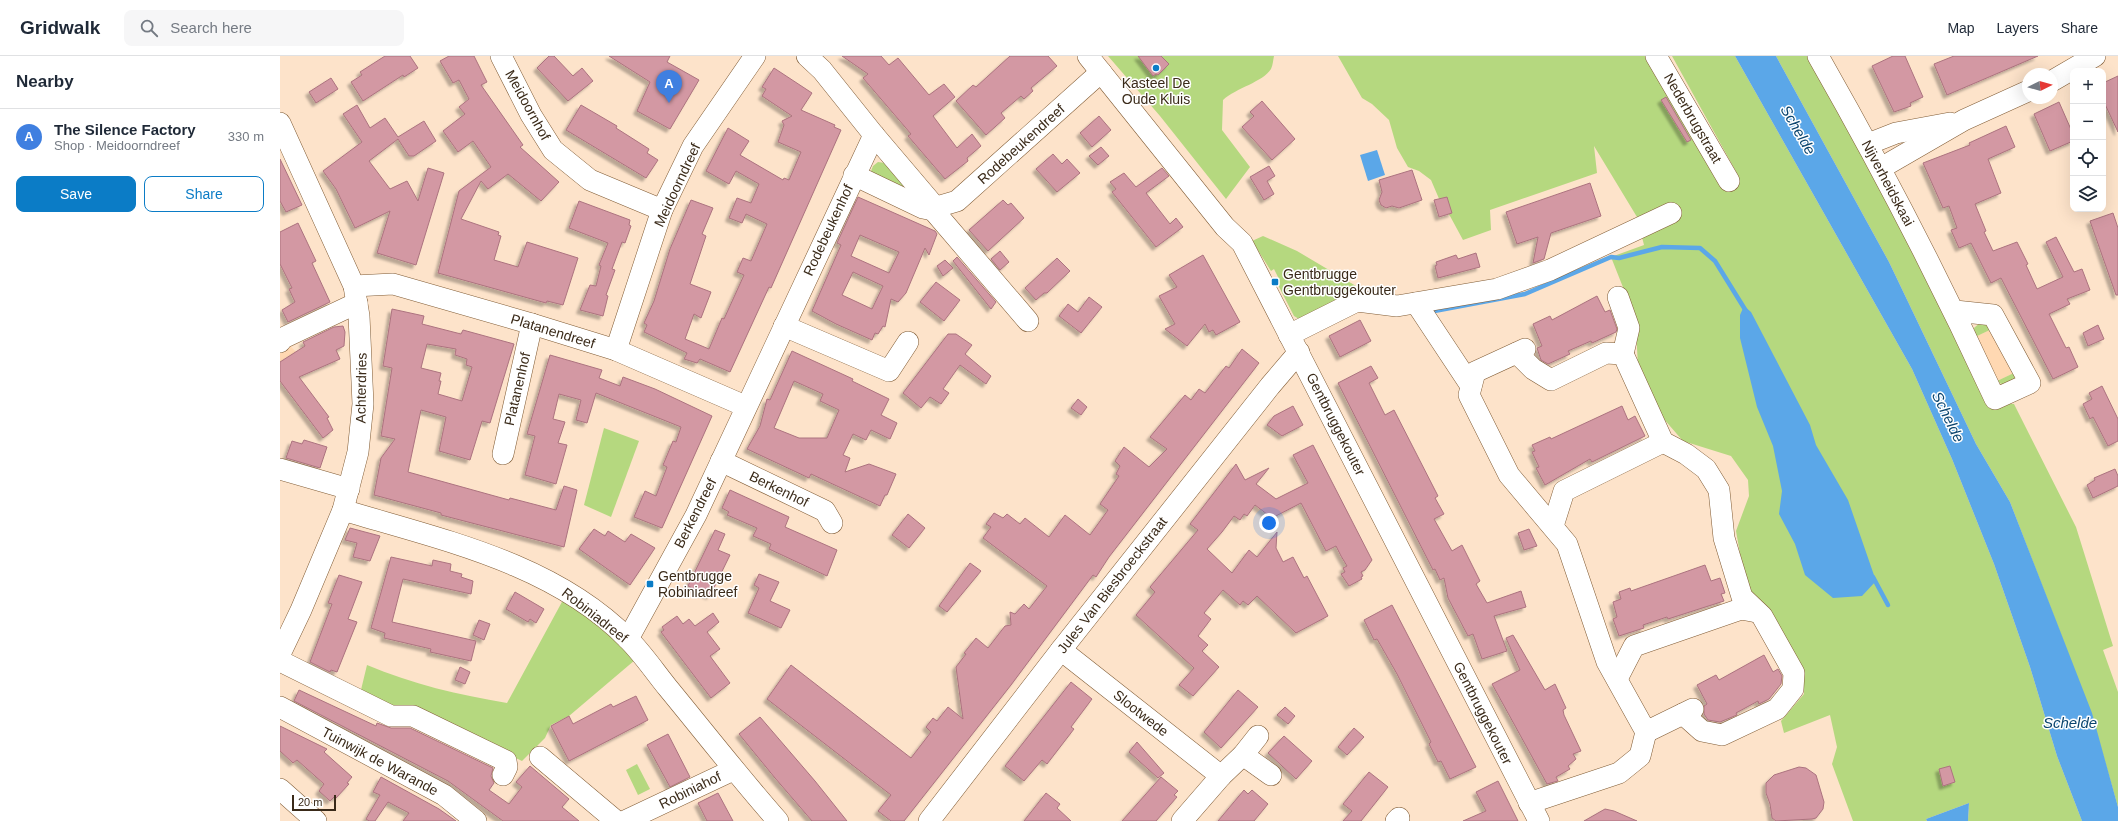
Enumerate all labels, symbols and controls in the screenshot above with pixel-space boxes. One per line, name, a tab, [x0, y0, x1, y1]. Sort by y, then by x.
search box	[124, 10, 404, 46]
text: Gridwalk	[20, 17, 100, 38]
icon: search	[138, 17, 160, 39]
text: Search here	[170, 19, 252, 36]
text: Map	[1947, 20, 1975, 36]
text: Layers	[1997, 20, 2039, 36]
text: Share	[2061, 20, 2098, 36]
marker: Kasteel De Oude Kluis	[1151, 63, 1161, 73]
street label: Meidoornhof	[502, 67, 554, 143]
north arrow	[2022, 68, 2058, 104]
map controls	[2070, 68, 2106, 212]
button: +	[2070, 68, 2106, 104]
pin: A	[656, 70, 682, 103]
street label: Nederbrugstraat	[1661, 70, 1725, 166]
text: Nearby	[16, 72, 74, 91]
place label: Kasteel De Oude Kluis	[1122, 75, 1190, 107]
street label: Rodebeukendreef	[974, 101, 1068, 187]
water label: Schelde	[1778, 102, 1819, 157]
button: −	[2070, 104, 2106, 140]
text: The Silence Factory	[54, 121, 196, 138]
text: A	[24, 129, 34, 144]
text: 330 m	[228, 129, 264, 144]
street label: Nijverheidskaai	[1859, 137, 1917, 229]
text: Shop · Meidoorndreef	[54, 138, 180, 153]
button: locate	[2070, 140, 2106, 176]
street label: Meidoorndreef	[651, 141, 703, 229]
button: Save	[16, 176, 136, 212]
button: Share	[144, 176, 264, 212]
button: layers	[2070, 176, 2106, 212]
street label: Rodebeukenhof	[800, 182, 856, 278]
place label: Gentbrugge Gentbruggekouter	[1283, 266, 1396, 298]
marker: Gentbrugge Gentbruggekouter	[1270, 277, 1280, 287]
street label: Platanendreef	[509, 311, 597, 351]
street label: Platanenhof	[501, 351, 533, 427]
street label: Achterdries	[352, 352, 370, 424]
street label: Gentbruggekouter	[1303, 370, 1369, 478]
water label: Schelde	[1929, 389, 1968, 445]
street label: Berkenhof	[747, 468, 811, 510]
street label: Berkendreef	[671, 475, 719, 551]
your location	[1259, 513, 1279, 533]
street label: Jules Van Biesbroeckstraat	[1054, 514, 1170, 656]
place label: Gentbrugge Robiniadreef	[658, 568, 737, 600]
marker: Gentbrugge Robiniadreef	[645, 579, 655, 589]
street label: Robiniadreef	[559, 584, 631, 646]
street label: Gentbruggekouter	[1450, 659, 1516, 767]
street label: Slootwede	[1110, 687, 1172, 740]
water label: Schelde	[2043, 714, 2097, 731]
street label: Tuinwijk de Warande	[319, 723, 441, 799]
street label: Robiniahof	[656, 768, 724, 812]
scale bar	[292, 793, 336, 812]
text: 20 m	[298, 796, 322, 808]

